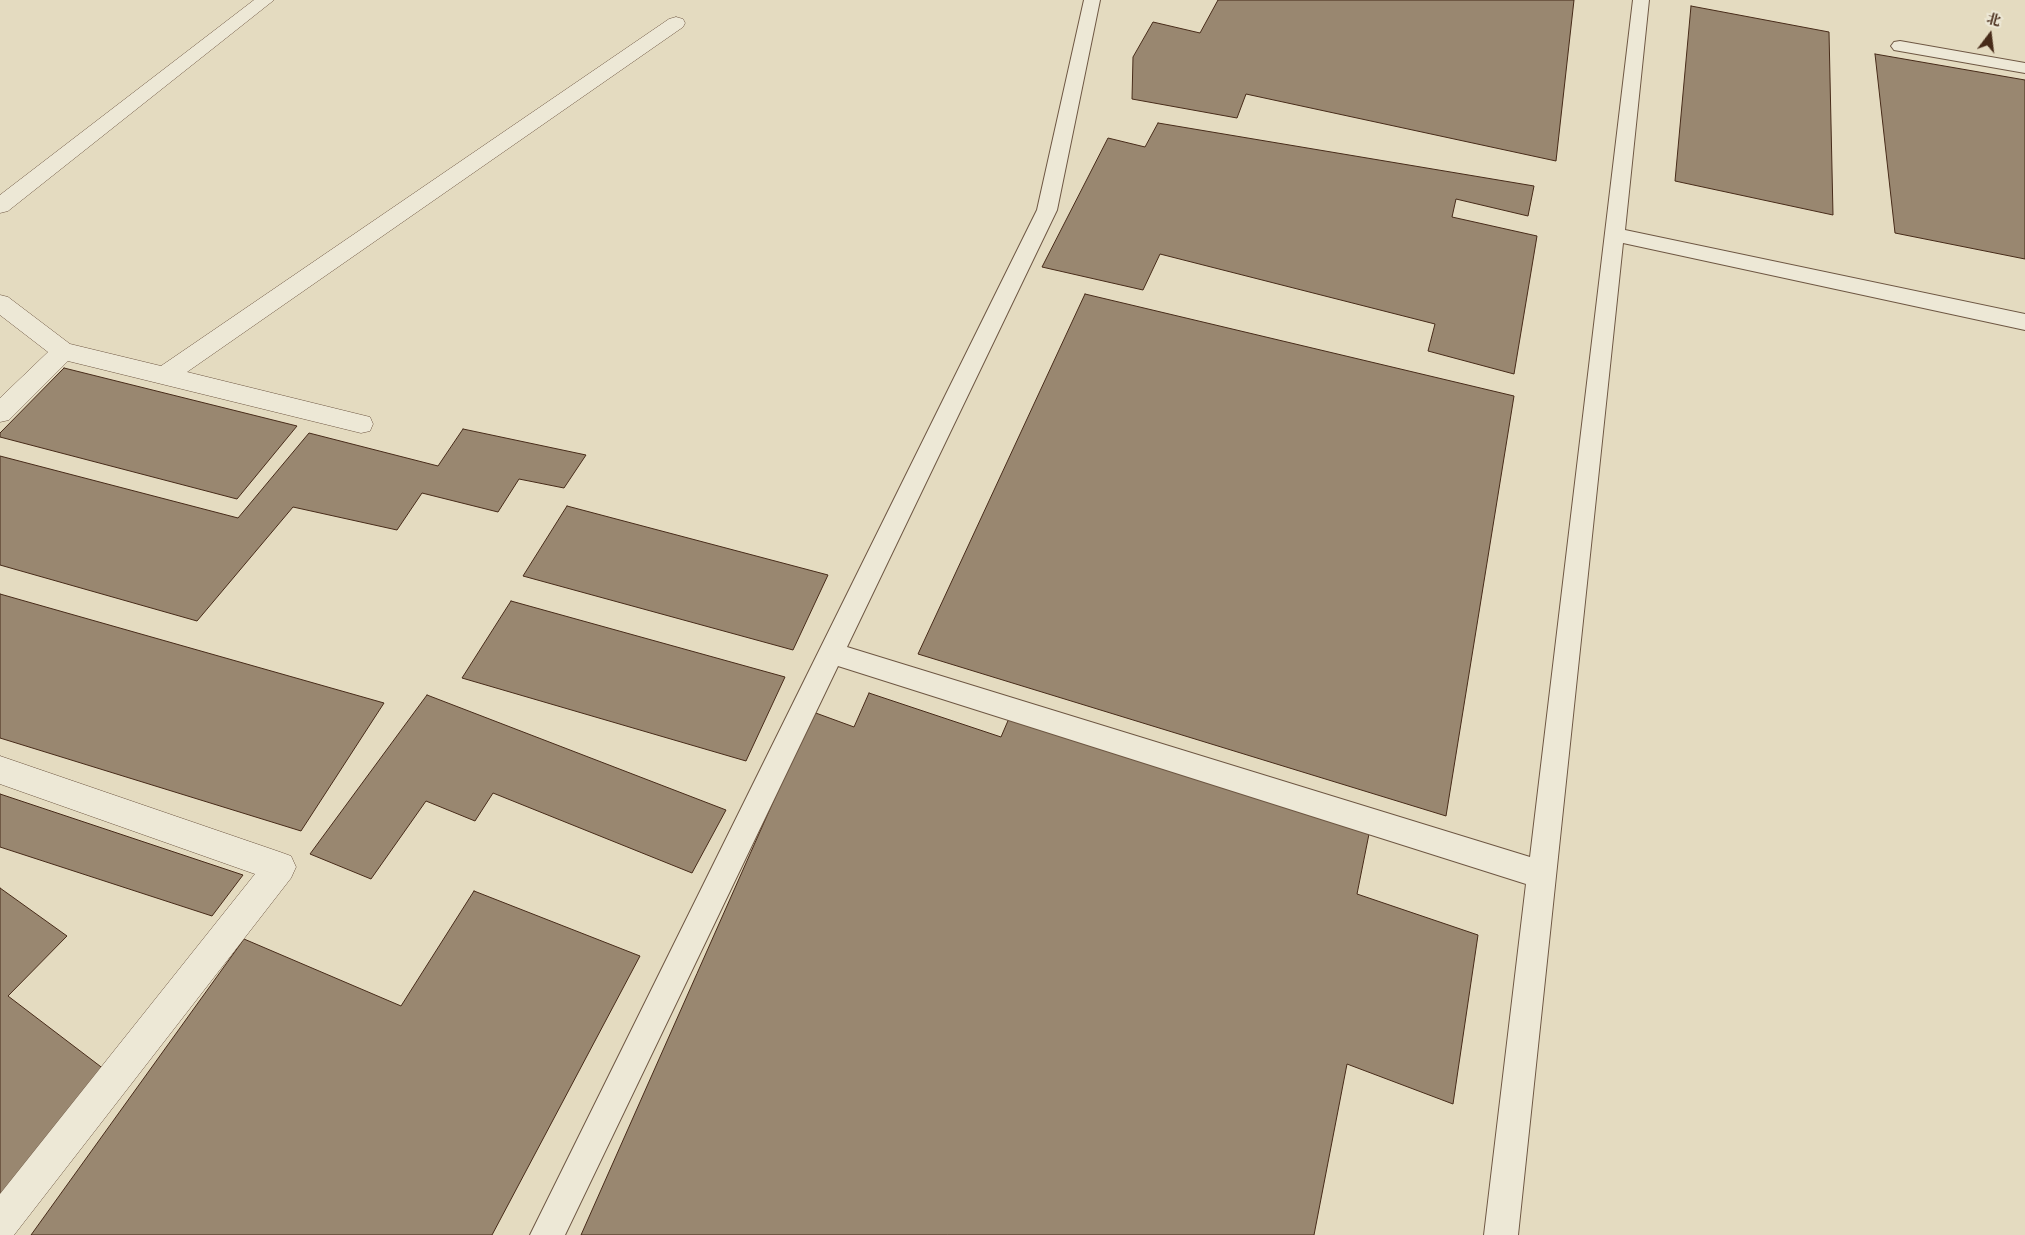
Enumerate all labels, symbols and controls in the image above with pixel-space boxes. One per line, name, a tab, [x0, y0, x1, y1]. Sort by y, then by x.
north arrow	[1965, 10, 2015, 60]
text: 北	[1985, 10, 2003, 31]

